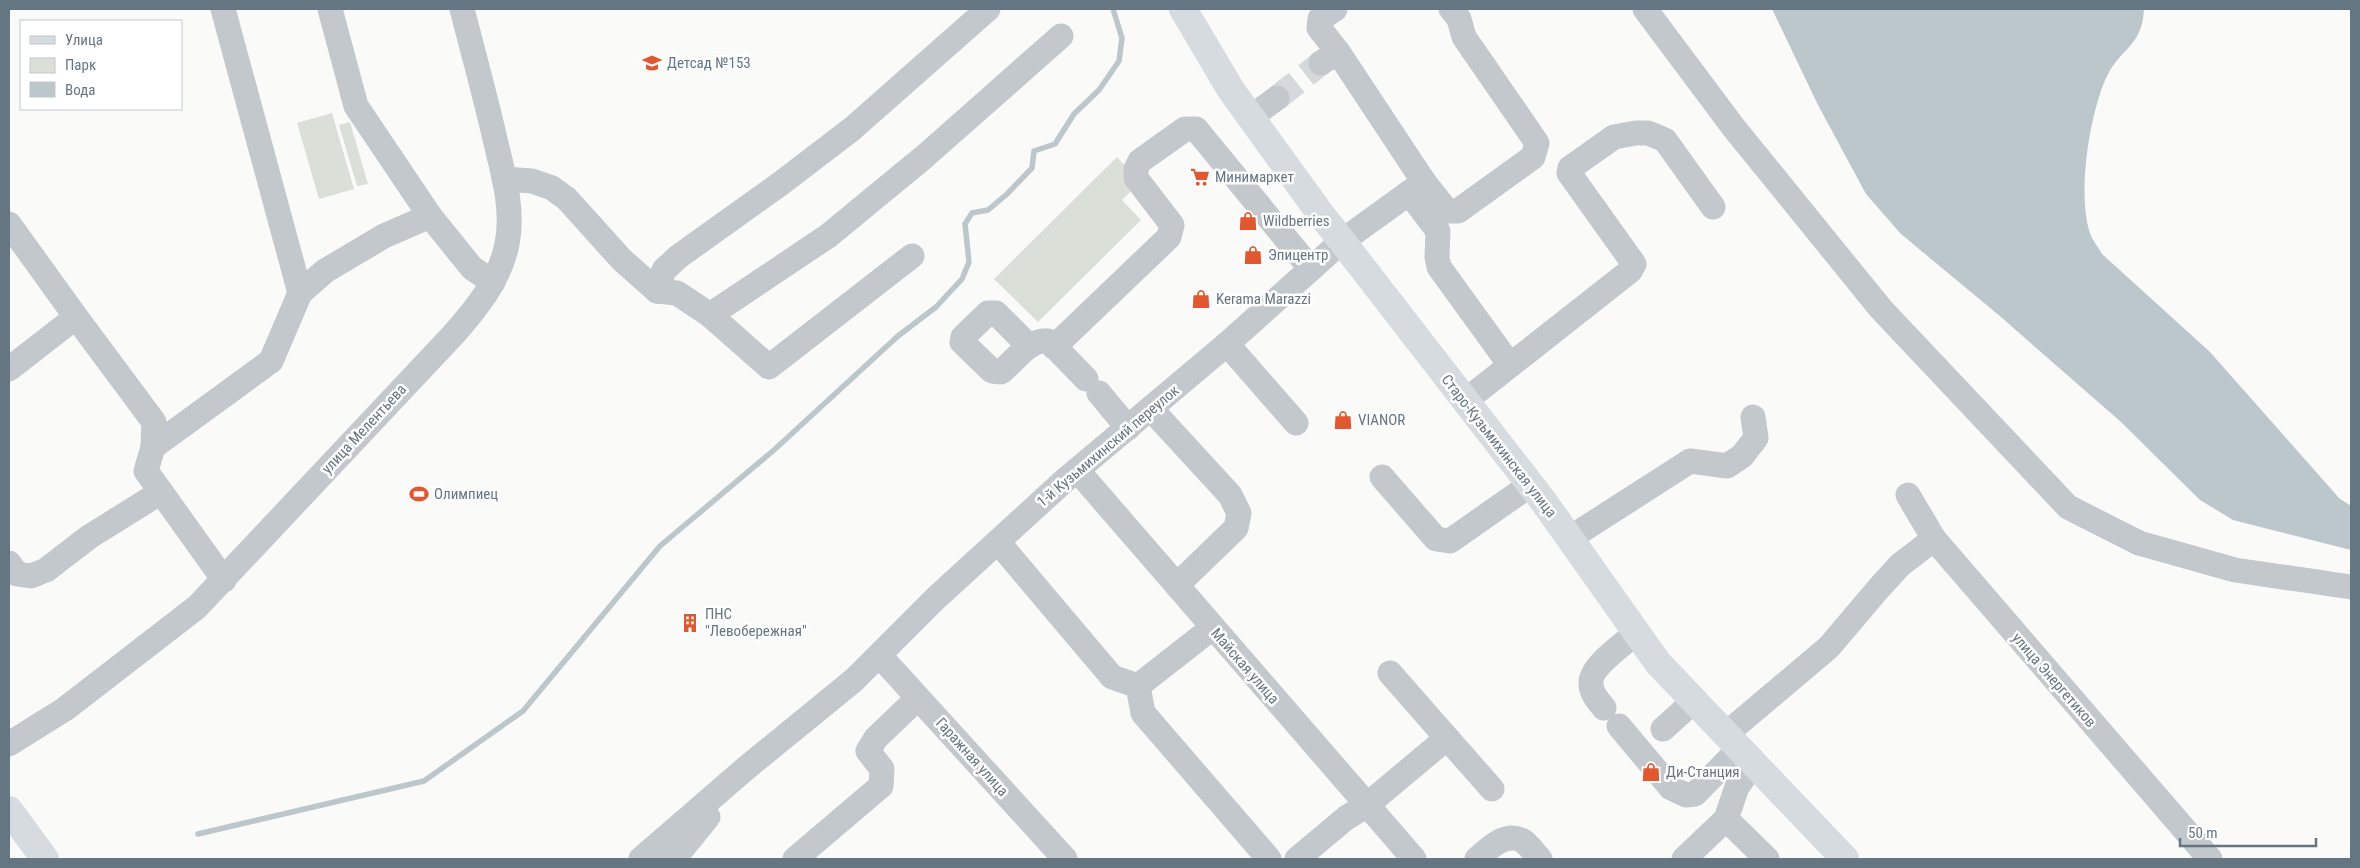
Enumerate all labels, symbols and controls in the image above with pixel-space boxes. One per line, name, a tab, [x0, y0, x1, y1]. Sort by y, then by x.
legend	[20, 20, 182, 110]
text: Улица	[65, 31, 103, 49]
school or university icon: Детсад №153	[641, 52, 663, 74]
place label: Детсад №153	[667, 54, 751, 72]
text: Парк	[65, 56, 96, 74]
text: Вода	[65, 81, 95, 99]
supermarket icon: Минимаркет	[1189, 166, 1211, 188]
place label: Минимаркет	[1215, 168, 1294, 186]
shop icon: Wildberries	[1237, 210, 1259, 232]
place label: Wildberries	[1263, 212, 1330, 230]
shop icon: Эпицентр	[1242, 244, 1264, 266]
place label: Эпицентр	[1268, 246, 1328, 264]
shop icon: Kerama Marazzi	[1190, 288, 1212, 310]
place label: Kerama Marazzi	[1216, 290, 1311, 308]
street label: Старо-Кузьмихинская улица	[1438, 371, 1560, 521]
street label: улица Мелентьева	[318, 381, 410, 477]
street label: 1-й Кузьмихинский переулок	[1033, 381, 1183, 511]
shop icon: VIANOR	[1332, 409, 1354, 431]
place label: VIANOR	[1358, 411, 1405, 429]
sports icon: Олимпиец	[408, 483, 430, 505]
place label: Олимпиец	[434, 485, 498, 503]
place label: ПНС "Левобережная"	[705, 605, 807, 640]
building icon: ПНС "Левобережная"	[679, 612, 701, 634]
street label: Майская улица	[1207, 624, 1283, 708]
street label: улица Энергетиков	[2008, 629, 2100, 731]
street label: Гаражная улица	[932, 714, 1012, 800]
shop icon: Ди-Станция	[1640, 761, 1662, 783]
place label: Ди-Станция	[1666, 763, 1740, 781]
scale bar	[2180, 816, 2316, 848]
text: 50 m	[2188, 824, 2218, 842]

